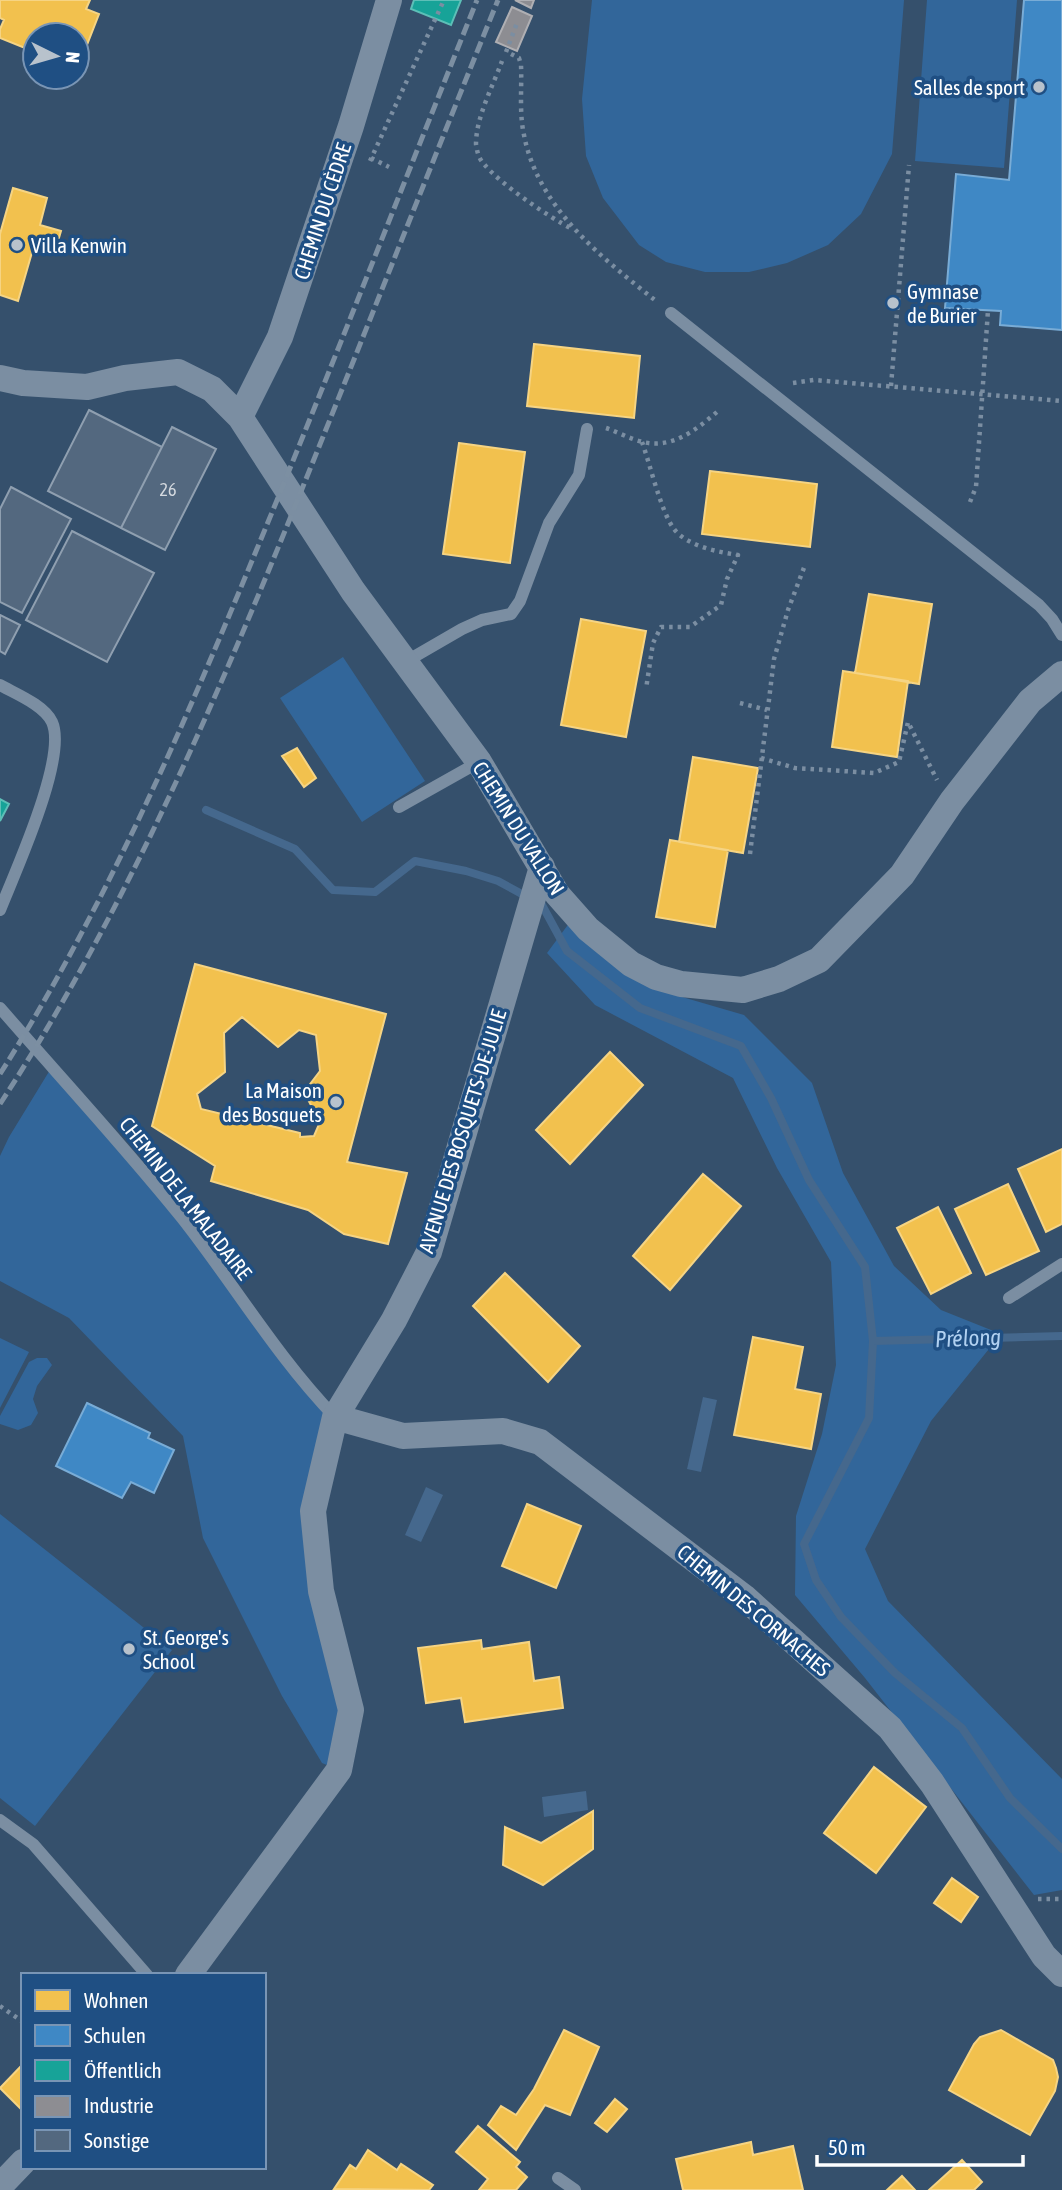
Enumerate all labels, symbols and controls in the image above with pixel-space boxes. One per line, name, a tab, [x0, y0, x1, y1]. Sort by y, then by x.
north arrow	[21, 21, 91, 91]
text: N	[61, 51, 84, 64]
place label: Salles de sport	[914, 75, 1025, 99]
marker: Salles de sport	[1031, 79, 1047, 95]
street label: CHEMIN DU CÈDRE	[289, 140, 355, 282]
place label: Villa Kenwin	[31, 233, 127, 257]
marker: Villa Kenwin	[9, 237, 25, 253]
place label: Gymnase de Burier	[907, 279, 979, 327]
marker: Gymnase de Burier	[885, 295, 901, 311]
house number: 26	[160, 479, 176, 500]
street label: CHEMIN DU VALLON	[468, 757, 570, 899]
street label: AVENUE DES BOSQUETS-DE-JULIE	[413, 1006, 511, 1256]
place label: La Maison des Bosquets	[222, 1078, 322, 1126]
marker: La Maison des Bosquets	[328, 1094, 344, 1110]
street label: CHEMIN DE LA MALADAIRE	[115, 1112, 257, 1284]
water label: Prélong	[934, 1324, 1002, 1352]
street label: CHEMIN DES CORNACHES	[673, 1539, 835, 1681]
place label: St. George's School	[143, 1625, 229, 1673]
marker: St. George's School	[121, 1641, 137, 1657]
legend	[21, 1973, 266, 2169]
text: Wohnen	[84, 1988, 149, 2012]
text: Schulen	[84, 2023, 146, 2047]
text: Öffentlich	[84, 2058, 162, 2082]
text: Industrie	[84, 2093, 154, 2117]
scale bar	[817, 2124, 1024, 2168]
text: Sonstige	[84, 2128, 149, 2152]
text: 50 m	[828, 2135, 866, 2159]

